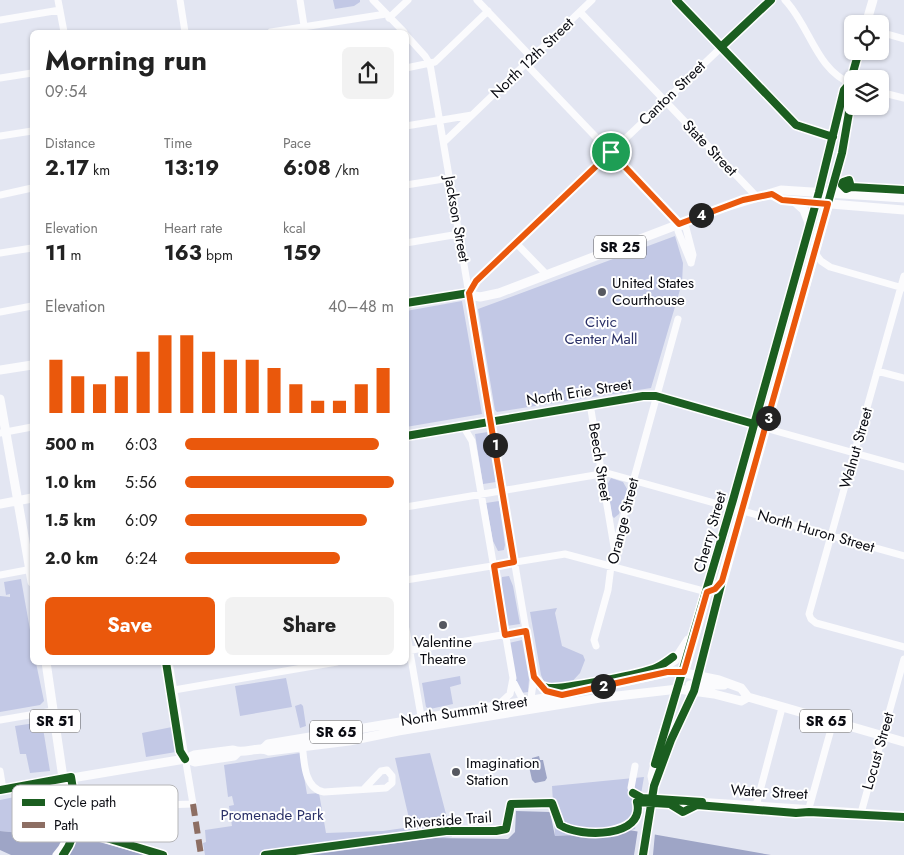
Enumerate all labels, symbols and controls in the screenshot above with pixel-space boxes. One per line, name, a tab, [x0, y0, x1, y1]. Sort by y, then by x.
street label: North 12th Street	[486, 12, 579, 103]
map controls	[844, 15, 889, 115]
button: locate	[844, 15, 889, 60]
text: Morning run	[45, 40, 207, 81]
button: share	[342, 47, 394, 99]
street label: Canton Street	[634, 55, 711, 131]
button: layers	[844, 70, 889, 115]
text: 09:54	[45, 80, 87, 103]
street label: State Street	[678, 115, 743, 181]
pin	[590, 131, 632, 173]
text: Distance	[45, 133, 95, 153]
text: Time	[164, 133, 192, 153]
text: Pace	[283, 133, 311, 153]
icon: arrive	[597, 138, 625, 166]
text: 2.17	[45, 153, 89, 183]
text: 13:19	[164, 153, 219, 183]
text: 6:08	[283, 153, 331, 183]
text: km	[89, 160, 110, 180]
text: /km	[331, 160, 359, 180]
street label: Jackson Street	[438, 172, 475, 264]
pin: 4	[688, 202, 714, 228]
text: 4	[697, 205, 706, 225]
text: Elevation	[45, 218, 98, 238]
text: Heart rate	[164, 218, 222, 238]
text: kcal	[283, 218, 306, 238]
road number: SR 25	[594, 236, 646, 258]
text: 11	[45, 238, 66, 268]
text: 163	[164, 238, 202, 268]
text: 159	[283, 238, 321, 268]
text: m	[66, 245, 82, 265]
text: bpm	[202, 245, 233, 265]
place label: United States Courthouse	[612, 272, 694, 311]
marker: United States Courthouse	[596, 286, 608, 298]
text: Elevation	[45, 295, 105, 318]
text: 40–48 m	[328, 295, 394, 318]
park label: Civic Center Mall	[564, 311, 638, 350]
street label: North Erie Street	[525, 373, 634, 411]
street label: Walnut Street	[834, 404, 878, 491]
pin: 3	[756, 406, 780, 430]
text: 3	[764, 408, 773, 428]
street label: Beech Street	[583, 421, 617, 503]
pin: 1	[482, 432, 508, 458]
text: 500 m	[45, 433, 94, 456]
text: 6:03	[125, 433, 157, 456]
text: 1	[492, 435, 499, 455]
text: 1.0 km	[45, 471, 96, 494]
text: 5:56	[125, 471, 157, 494]
street label: Orange Street	[602, 475, 644, 567]
street label: Cherry Street	[688, 488, 732, 575]
street label: North Huron Street	[755, 504, 877, 558]
text: 1.5 km	[45, 509, 96, 532]
text: 6:09	[125, 509, 158, 532]
text: 2.0 km	[45, 547, 98, 570]
text: 6:24	[125, 547, 157, 570]
button: Save	[45, 597, 215, 655]
button: Share	[225, 597, 394, 655]
marker: Valentine Theatre	[437, 619, 449, 631]
place label: Valentine Theatre	[414, 631, 472, 670]
pin: 2	[590, 674, 616, 698]
text: 2	[599, 676, 608, 696]
street label: North Summit Street	[399, 690, 529, 732]
road number: SR 51	[30, 709, 80, 732]
road number: SR 65	[800, 709, 852, 732]
street label: Locust Street	[856, 709, 900, 792]
road number: SR 65	[310, 720, 362, 744]
place label: Imagination Station	[466, 752, 540, 791]
marker: Imagination Station	[450, 766, 462, 778]
street label: Water Street	[730, 779, 809, 805]
legend	[12, 785, 178, 842]
text: Cycle path	[54, 792, 116, 812]
park label: Promenade Park	[220, 804, 324, 826]
street label: Riverside Trail	[403, 806, 493, 834]
text: Path	[54, 815, 79, 835]

